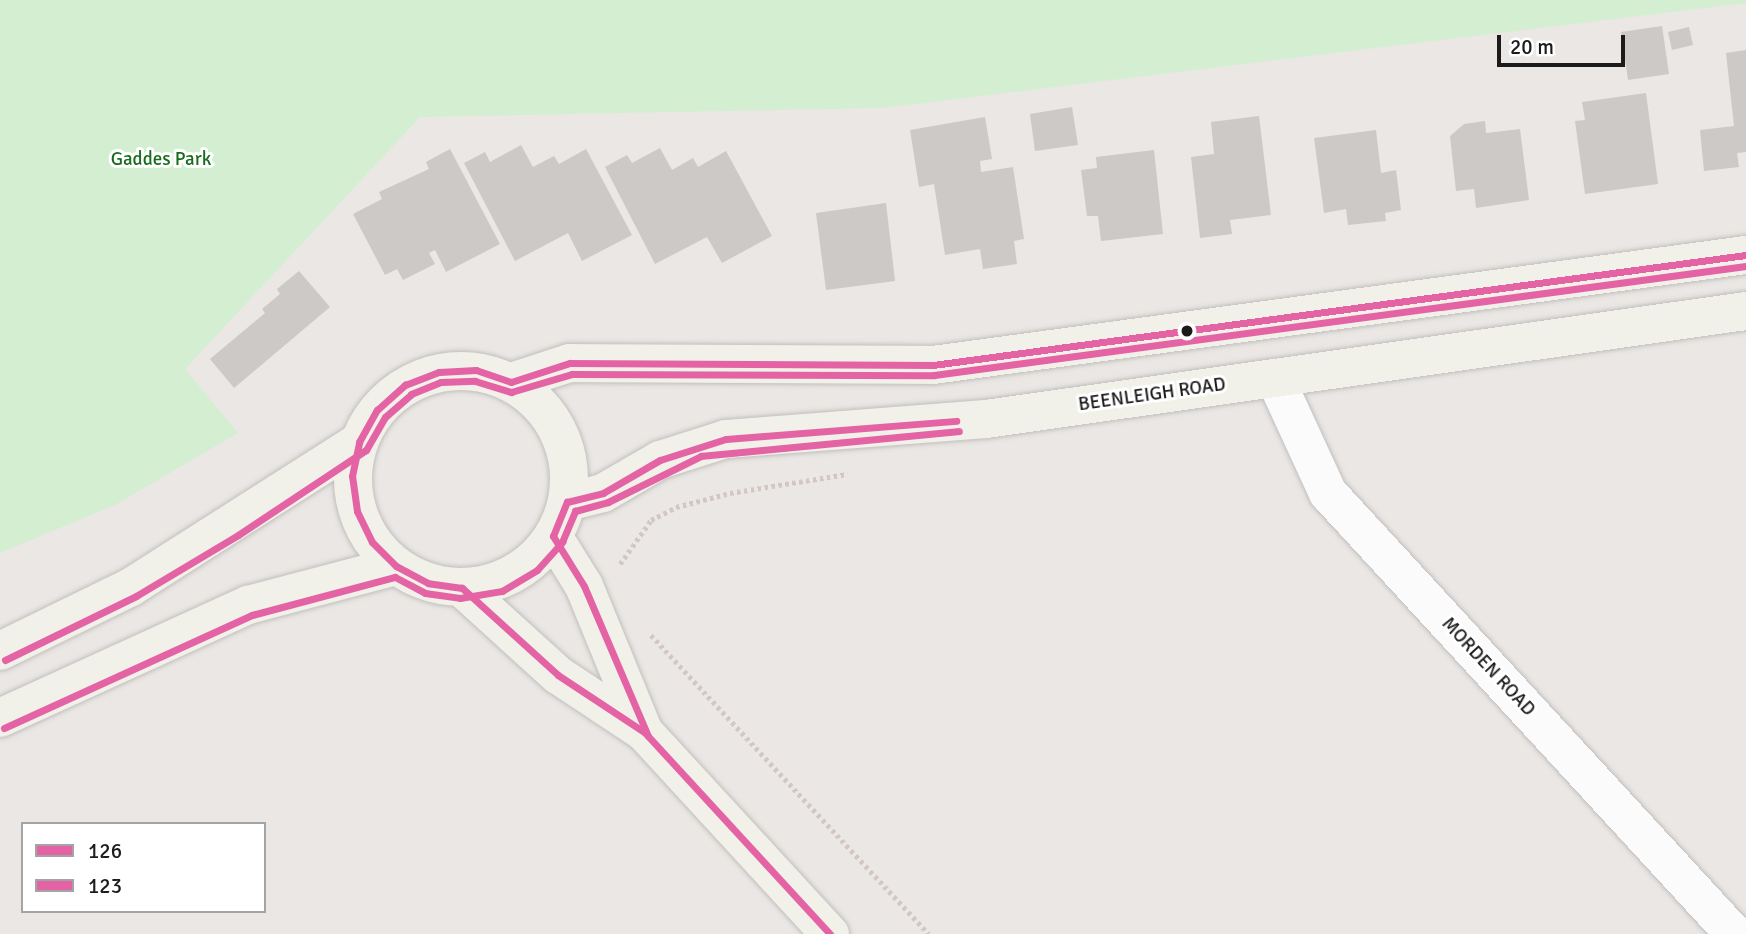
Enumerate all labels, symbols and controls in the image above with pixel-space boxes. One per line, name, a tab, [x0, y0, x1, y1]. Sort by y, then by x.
scale bar	[1501, 21, 1629, 65]
text: 20 m	[1510, 34, 1554, 60]
park label: Gaddes Park	[111, 149, 211, 171]
unlabelled marker	[1180, 324, 1194, 338]
street label: BEENLEIGH ROAD	[1077, 373, 1227, 417]
street label: MORDEN ROAD	[1436, 613, 1540, 721]
legend	[21, 822, 266, 913]
text: 126	[88, 838, 122, 864]
text: 123	[88, 873, 122, 899]

